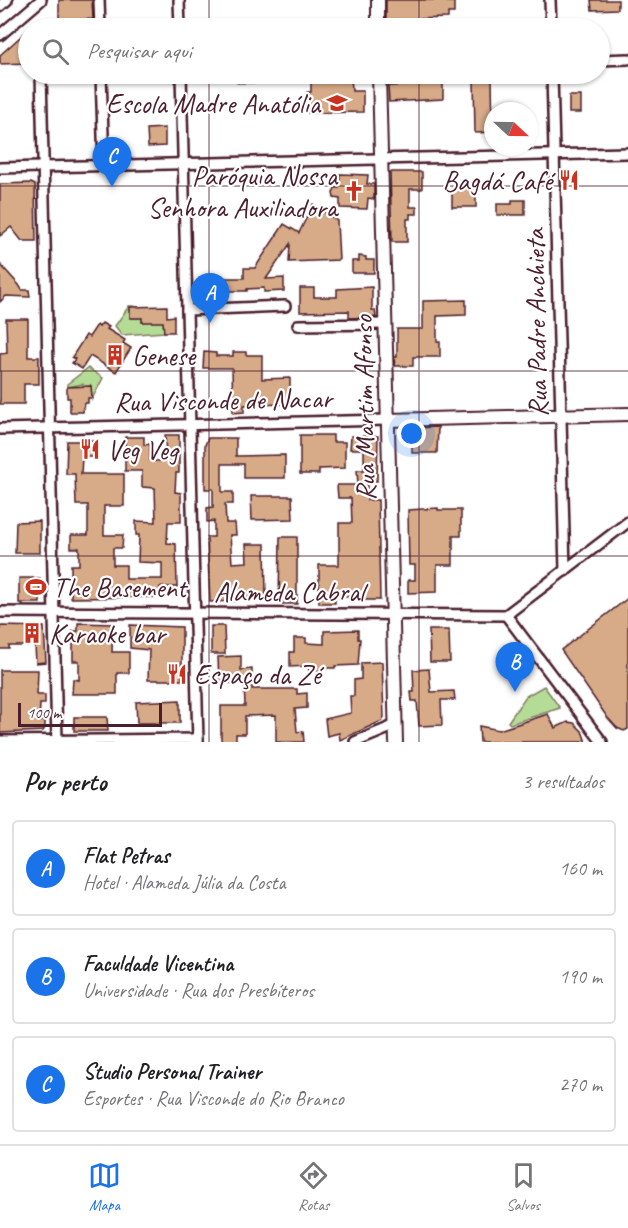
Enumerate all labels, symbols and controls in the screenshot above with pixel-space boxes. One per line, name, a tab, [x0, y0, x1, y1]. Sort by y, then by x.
search box	[18, 18, 610, 84]
icon: search	[39, 35, 72, 68]
text: Pesquisar aqui	[87, 37, 192, 65]
place label: Escola Madre Anatólia	[106, 86, 322, 121]
school or university icon: Escola Madre Anatólia	[325, 91, 349, 115]
north arrow	[484, 102, 538, 156]
pin: C	[92, 138, 132, 187]
place label: Paróquia Nossa Senhora Auxiliadora	[147, 158, 340, 225]
place label: Bagdá Café	[443, 163, 556, 198]
restaurant icon: Bagdá Café	[557, 168, 581, 192]
church icon: Paróquia Nossa Senhora Auxiliadora	[342, 179, 366, 203]
street label: Rua Padre Anchieta	[517, 227, 555, 417]
pin: A	[190, 274, 230, 323]
street label: Rua Martim Afonso	[345, 313, 383, 501]
place label: Genese	[132, 338, 197, 373]
building icon: Genese	[103, 343, 127, 367]
street label: Rua Visconde de Nacar	[114, 381, 335, 419]
your location	[397, 419, 426, 448]
place label: Veg Veg	[107, 432, 180, 467]
restaurant icon: Veg Veg	[78, 437, 102, 461]
place label: The Basement	[53, 570, 189, 605]
street label: Alameda Cabral	[214, 574, 369, 609]
sports icon: The Basement	[24, 575, 48, 599]
place label: Karaoke bar	[49, 616, 168, 651]
building icon: Karaoke bar	[20, 621, 44, 645]
pin: B	[496, 642, 534, 692]
place label: Espaço da Zé	[194, 657, 324, 692]
restaurant icon: Espaço da Zé	[165, 662, 189, 686]
scale bar	[18, 700, 162, 728]
text: 100 m	[27, 703, 61, 723]
text: Por perto	[24, 765, 106, 798]
text: 3 resultados	[522, 769, 604, 794]
text: Flat Petras	[83, 842, 169, 870]
text: A	[40, 856, 51, 881]
text: 160 m	[559, 856, 602, 881]
text: Hotel · Alameda Júlia da Costa	[83, 870, 285, 895]
text: Faculdade Vicentina	[83, 950, 233, 978]
text: B	[40, 964, 51, 989]
text: 190 m	[559, 964, 602, 989]
text: Universidade · Rua dos Presbíteros	[83, 978, 314, 1003]
text: Studio Personal Trainer	[83, 1058, 261, 1086]
text: C	[41, 1072, 50, 1097]
text: 270 m	[559, 1072, 602, 1097]
text: Esportes · Rua Visconde do Rio Branco	[83, 1086, 344, 1111]
tab: Mapa	[88, 1159, 121, 1215]
tab: Rotas	[297, 1159, 330, 1215]
tab: Salvos	[506, 1159, 540, 1215]

